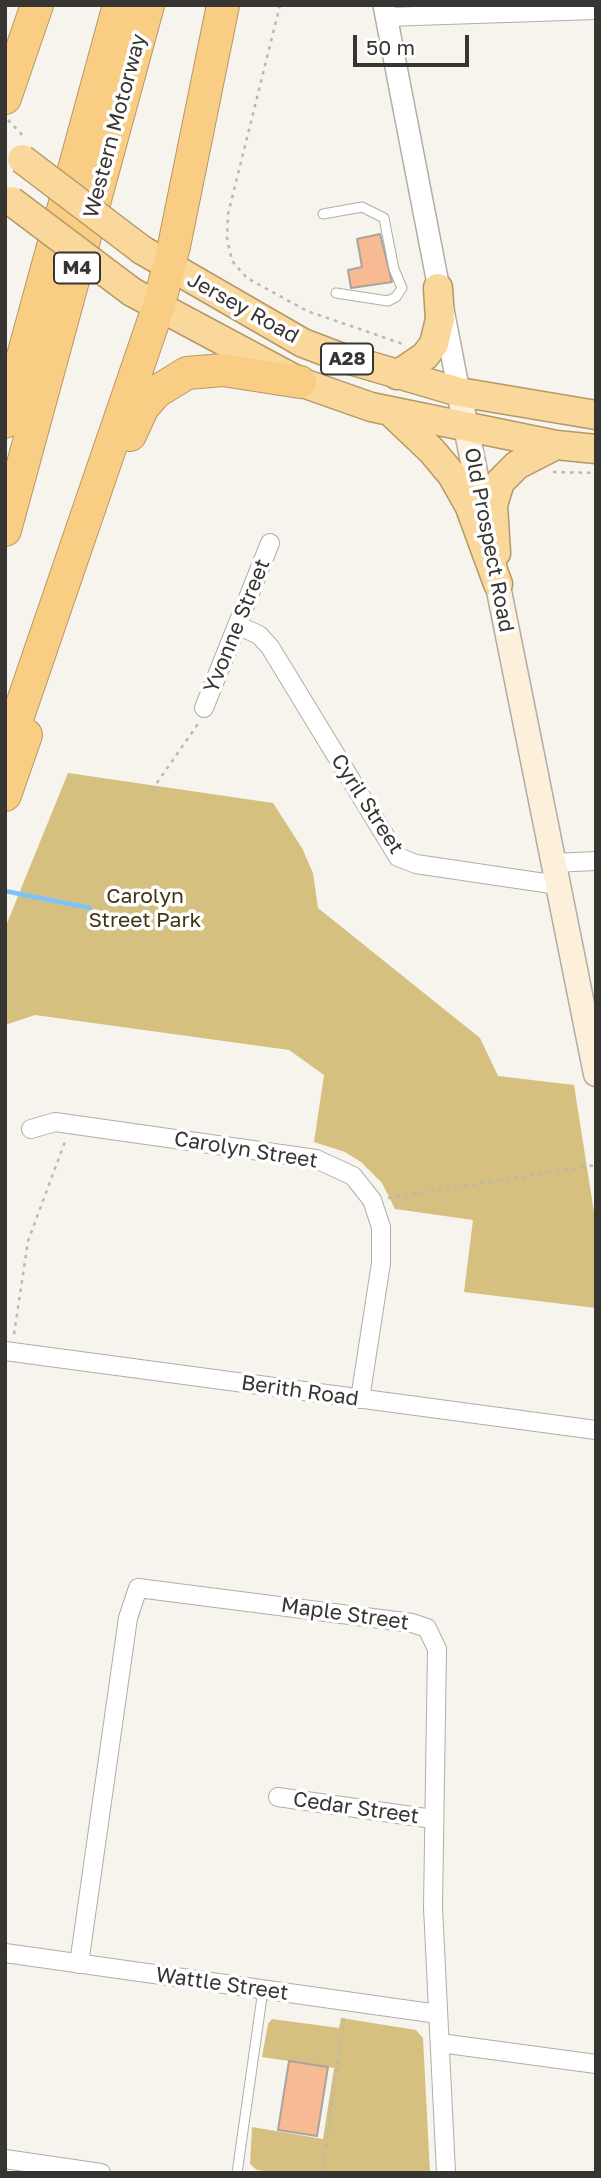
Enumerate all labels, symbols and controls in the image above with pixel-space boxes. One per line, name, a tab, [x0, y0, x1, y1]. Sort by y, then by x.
scale bar	[356, 21, 472, 65]
street label: Western Motorway	[78, 31, 152, 221]
text: 50 m	[366, 34, 415, 60]
road number: M4	[54, 252, 100, 284]
street label: Jersey Road	[183, 267, 303, 349]
road number: A28	[321, 344, 373, 374]
street label: Old Prospect Road	[459, 446, 519, 634]
street label: Yvonne Street	[199, 555, 275, 697]
street label: Cyril Street	[325, 749, 409, 859]
park label: Carolyn Street Park	[89, 883, 201, 933]
street label: Carolyn Street	[172, 1126, 320, 1174]
street label: Berith Road	[240, 1370, 360, 1412]
street label: Maple Street	[279, 1593, 411, 1635]
street label: Cedar Street	[291, 1787, 421, 1829]
street label: Wattle Street	[154, 1962, 290, 2006]

